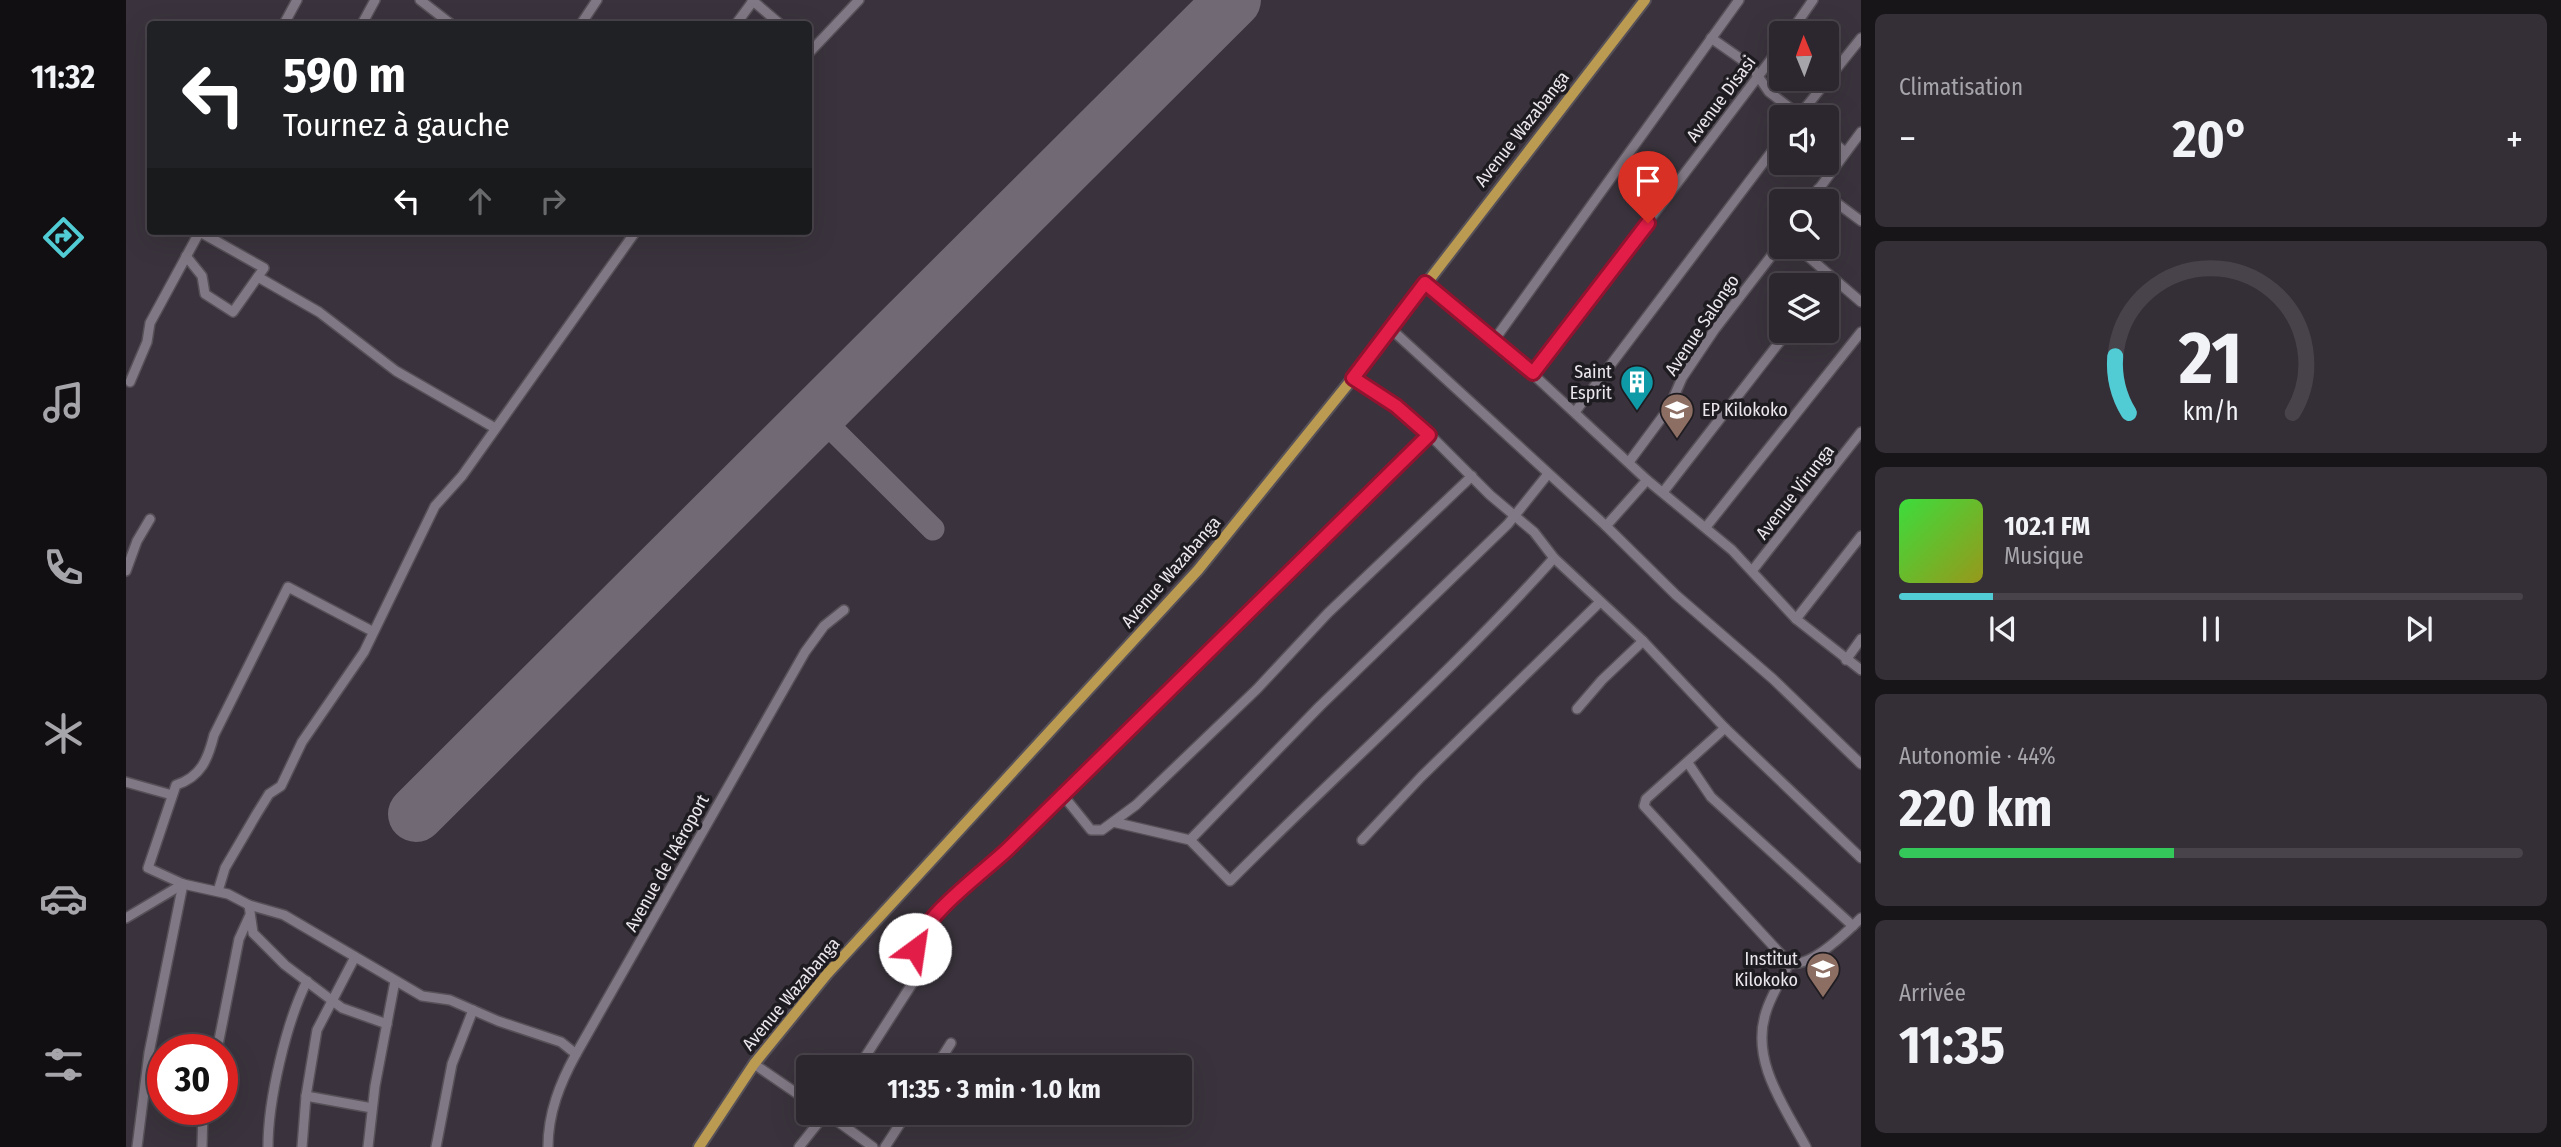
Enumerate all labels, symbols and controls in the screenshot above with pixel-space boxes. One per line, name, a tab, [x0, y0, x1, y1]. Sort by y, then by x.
north arrow	[1769, 21, 1839, 91]
map controls	[1769, 21, 1839, 343]
text: 590 m	[283, 46, 406, 105]
icon: left	[168, 49, 259, 140]
street label: Avenue Disasi	[1682, 52, 1760, 146]
text: 11:32	[31, 58, 95, 96]
street label: Avenue Wazabanga	[1470, 67, 1574, 191]
text: Climatisation	[1899, 73, 2023, 101]
button: sound	[1769, 105, 1839, 175]
text: Tournez à gauche	[283, 106, 510, 144]
text: 20°	[2173, 108, 2249, 171]
text: −	[1899, 116, 1916, 162]
text: +	[2506, 116, 2523, 162]
pin	[1618, 151, 1678, 223]
icon: arrive	[1629, 162, 1667, 200]
icon: left	[388, 182, 426, 220]
icon: ahead	[461, 182, 499, 220]
icon: right	[534, 182, 572, 220]
button: search	[1769, 189, 1839, 259]
icon: directions	[39, 213, 88, 262]
street label: Avenue Salongo	[1660, 270, 1744, 380]
button: layers	[1769, 273, 1839, 343]
text: 21	[2178, 315, 2243, 402]
place label: Saint Esprit	[1570, 361, 1612, 404]
building icon: Saint Esprit	[1618, 363, 1656, 412]
icon: music	[39, 378, 88, 427]
school or university icon: EP Kilokoko	[1658, 391, 1696, 440]
text: km/h	[2183, 397, 2239, 427]
place label: EP Kilokoko	[1702, 399, 1788, 421]
street label: Avenue Virunga	[1751, 440, 1839, 544]
text: 102.1 FM	[2004, 511, 2090, 542]
street label: Avenue Wazabanga	[1117, 512, 1225, 632]
text: Musique	[2004, 542, 2084, 570]
icon: phone	[39, 543, 88, 592]
icon: previous	[1984, 610, 2022, 648]
icon: pause	[2192, 610, 2230, 648]
icon: next	[2400, 610, 2438, 648]
icon: climate	[39, 709, 88, 758]
text: Autonomie · 44%	[1899, 742, 2056, 770]
text: 220 km	[1899, 777, 2053, 840]
street label: Avenue de l'Aéroport	[620, 790, 714, 935]
icon: car	[39, 874, 88, 923]
position arrow	[878, 912, 952, 986]
street label: Avenue Wazabanga	[737, 933, 845, 1055]
place label: Institut Kilokoko	[1734, 948, 1798, 991]
school or university icon: Institut Kilokoko	[1804, 950, 1842, 999]
text: Arrivée	[1899, 979, 1966, 1007]
text: 11:35	[1899, 1014, 2005, 1077]
speed limit sign: 30	[147, 1034, 238, 1125]
icon: filters	[39, 1040, 88, 1089]
text: 11:35 · 3 min · 1.0 km	[887, 1074, 1101, 1105]

